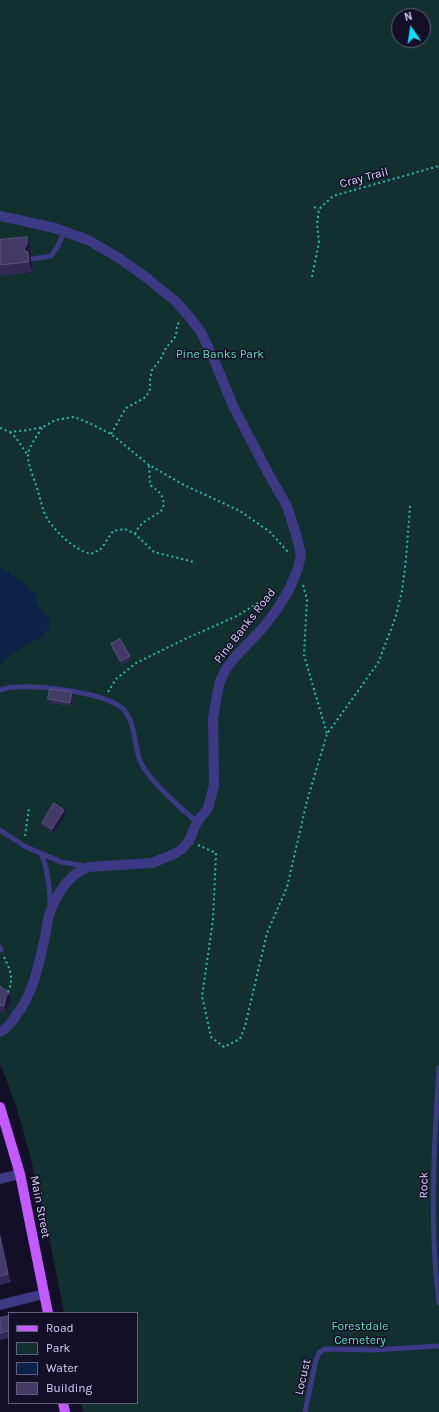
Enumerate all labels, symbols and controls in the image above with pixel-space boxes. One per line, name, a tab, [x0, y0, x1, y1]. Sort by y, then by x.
north arrow	[391, 8, 431, 48]
text: N	[403, 10, 414, 24]
street label: Cray Trail	[338, 165, 390, 191]
park label: Pine Banks Park	[176, 348, 264, 362]
street label: Pine Banks Road	[211, 586, 279, 666]
street label: Rock	[417, 1171, 431, 1199]
street label: Main Street	[27, 1175, 53, 1239]
legend	[8, 1312, 138, 1404]
park label: Forestdale Cemetery	[331, 1320, 389, 1348]
text: Road	[46, 1321, 74, 1335]
text: Park	[46, 1341, 70, 1355]
street label: Locust	[292, 1358, 314, 1396]
text: Water	[46, 1361, 78, 1375]
text: Building	[46, 1381, 92, 1395]

